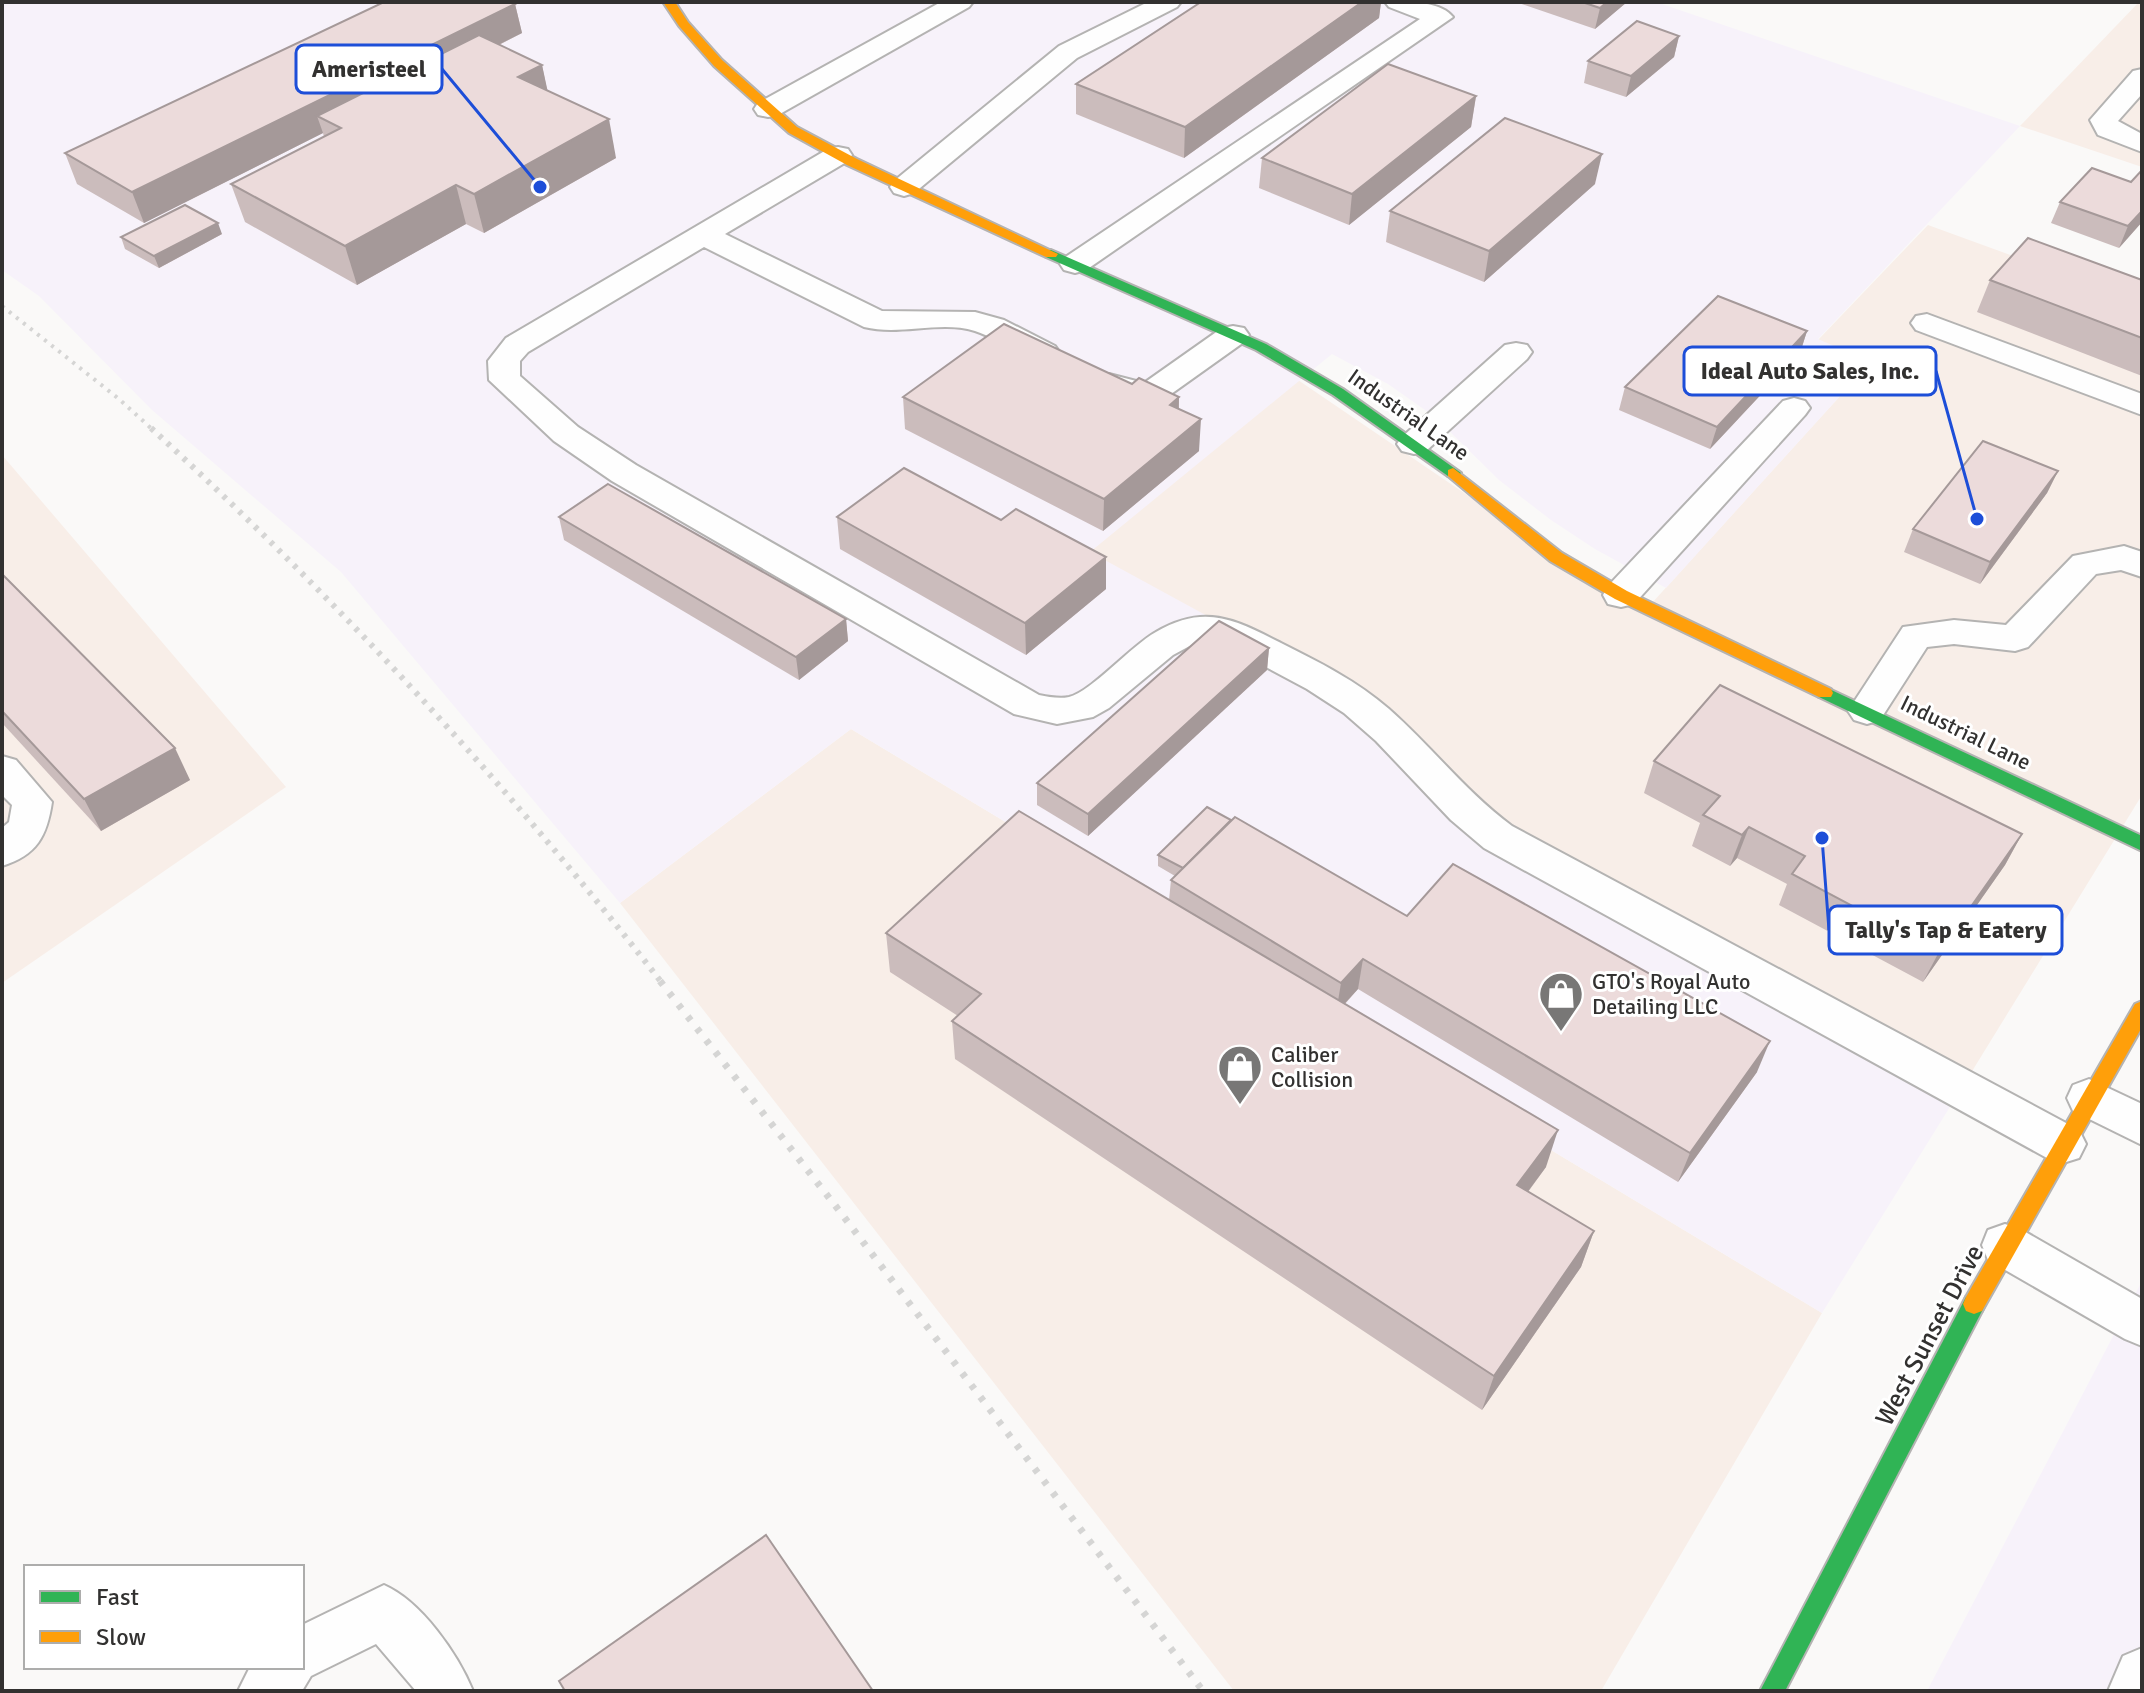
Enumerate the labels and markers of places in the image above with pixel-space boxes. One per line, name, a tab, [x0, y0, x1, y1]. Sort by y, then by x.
callout: Ameristeel	[296, 45, 442, 93]
callout: Ideal Auto Sales, Inc.	[1684, 347, 1936, 395]
callout: Tally's Tap & Eatery	[1829, 906, 2062, 954]
place label: GTO's Royal Auto Detailing LLC	[1592, 968, 1751, 1020]
shop icon: GTO's Royal Auto Detailing LLC	[1537, 970, 1585, 1033]
place label: Caliber Collision	[1271, 1041, 1353, 1093]
shop icon: Caliber Collision	[1216, 1043, 1264, 1106]

